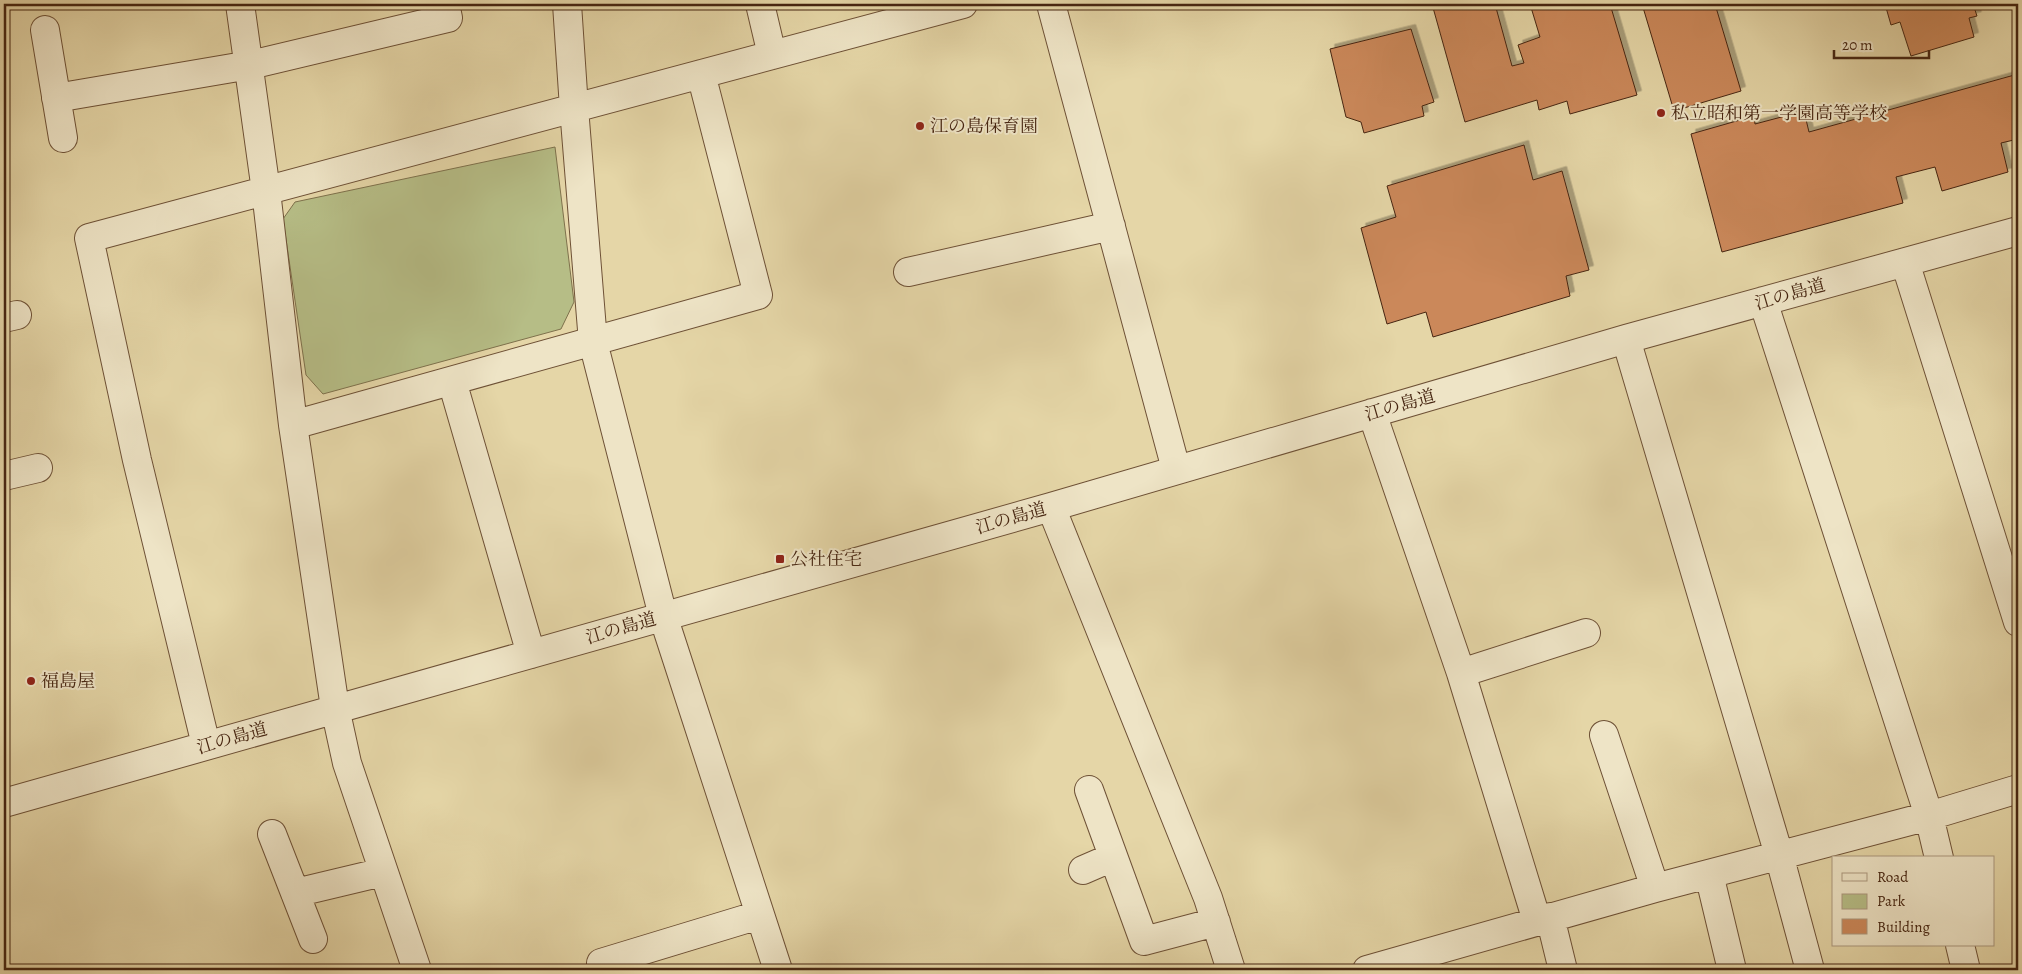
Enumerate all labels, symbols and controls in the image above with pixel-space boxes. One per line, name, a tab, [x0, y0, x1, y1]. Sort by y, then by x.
scale bar	[1834, 28, 1930, 60]
text: 20 m	[1842, 35, 1873, 55]
place label: 私立昭和第一学園高等学校	[1671, 101, 1887, 125]
marker: 私立昭和第一学園高等学校	[1655, 107, 1667, 119]
place label: 江の島保育園	[930, 114, 1038, 138]
marker: 江の島保育園	[914, 120, 926, 132]
street label: 江の島道	[1752, 273, 1828, 315]
street label: 江の島道	[1362, 384, 1438, 426]
street label: 江の島道	[973, 497, 1049, 539]
place label: 公社住宅	[790, 547, 862, 571]
marker: 公社住宅	[774, 553, 786, 565]
street label: 江の島道	[583, 607, 659, 649]
place label: 福島屋	[41, 669, 95, 693]
marker: 福島屋	[25, 675, 37, 687]
street label: 江の島道	[194, 717, 270, 759]
legend	[1832, 856, 1994, 946]
text: Road	[1877, 867, 1909, 887]
text: Park	[1877, 891, 1906, 911]
text: Building	[1877, 917, 1930, 937]

